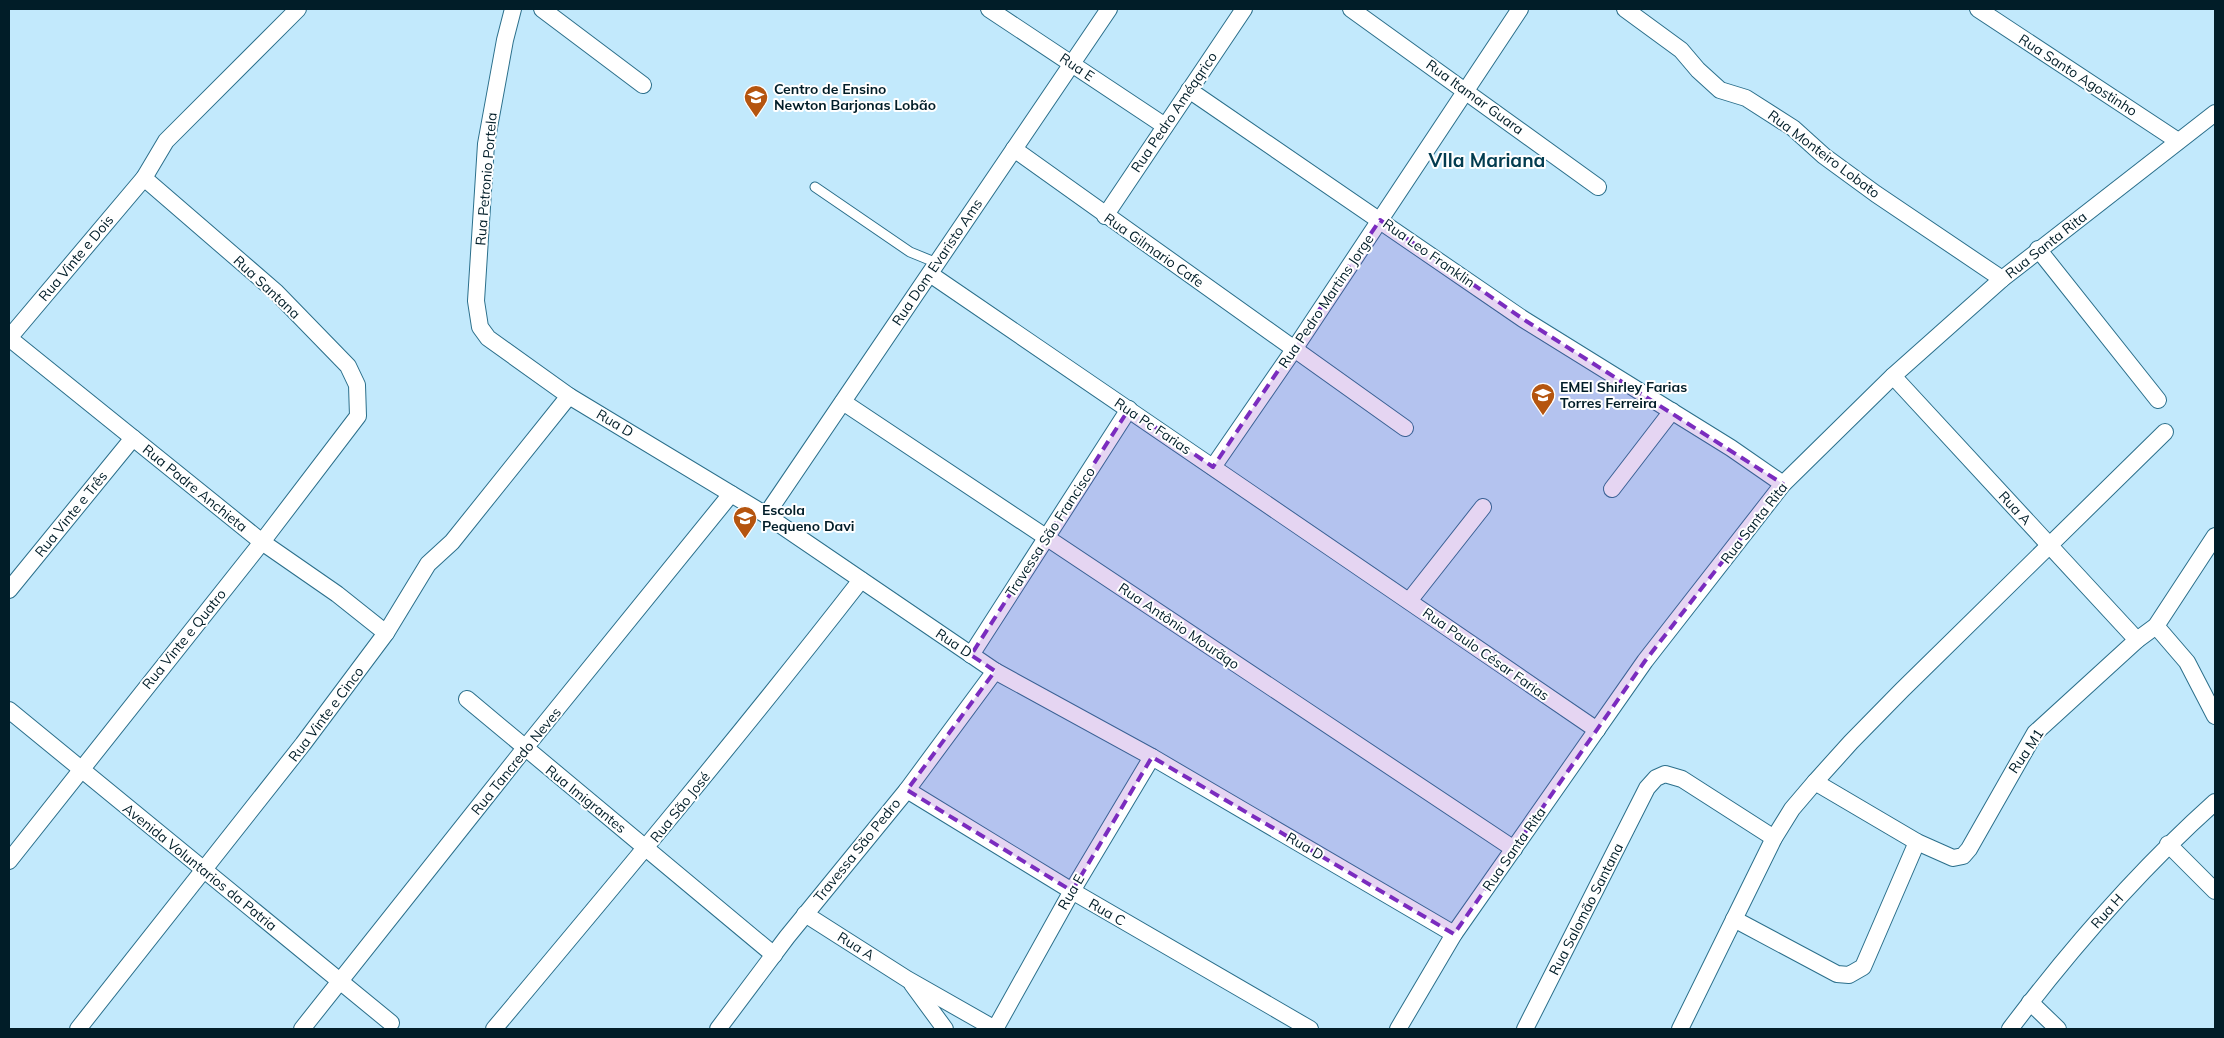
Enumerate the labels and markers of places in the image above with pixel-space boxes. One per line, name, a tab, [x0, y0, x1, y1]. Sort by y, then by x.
place label: Centro de Ensino Newton Barjonas Lobão	[774, 80, 936, 114]
school or university icon: Centro de Ensino Newton Barjonas Lobão	[743, 84, 769, 118]
place label: EMEI Shirley Farias Torres Ferreira	[1560, 378, 1687, 412]
school or university icon: EMEI Shirley Farias Torres Ferreira	[1530, 382, 1556, 416]
place label: Escola Pequeno Davi	[762, 501, 854, 535]
school or university icon: Escola Pequeno Davi	[732, 505, 758, 539]

